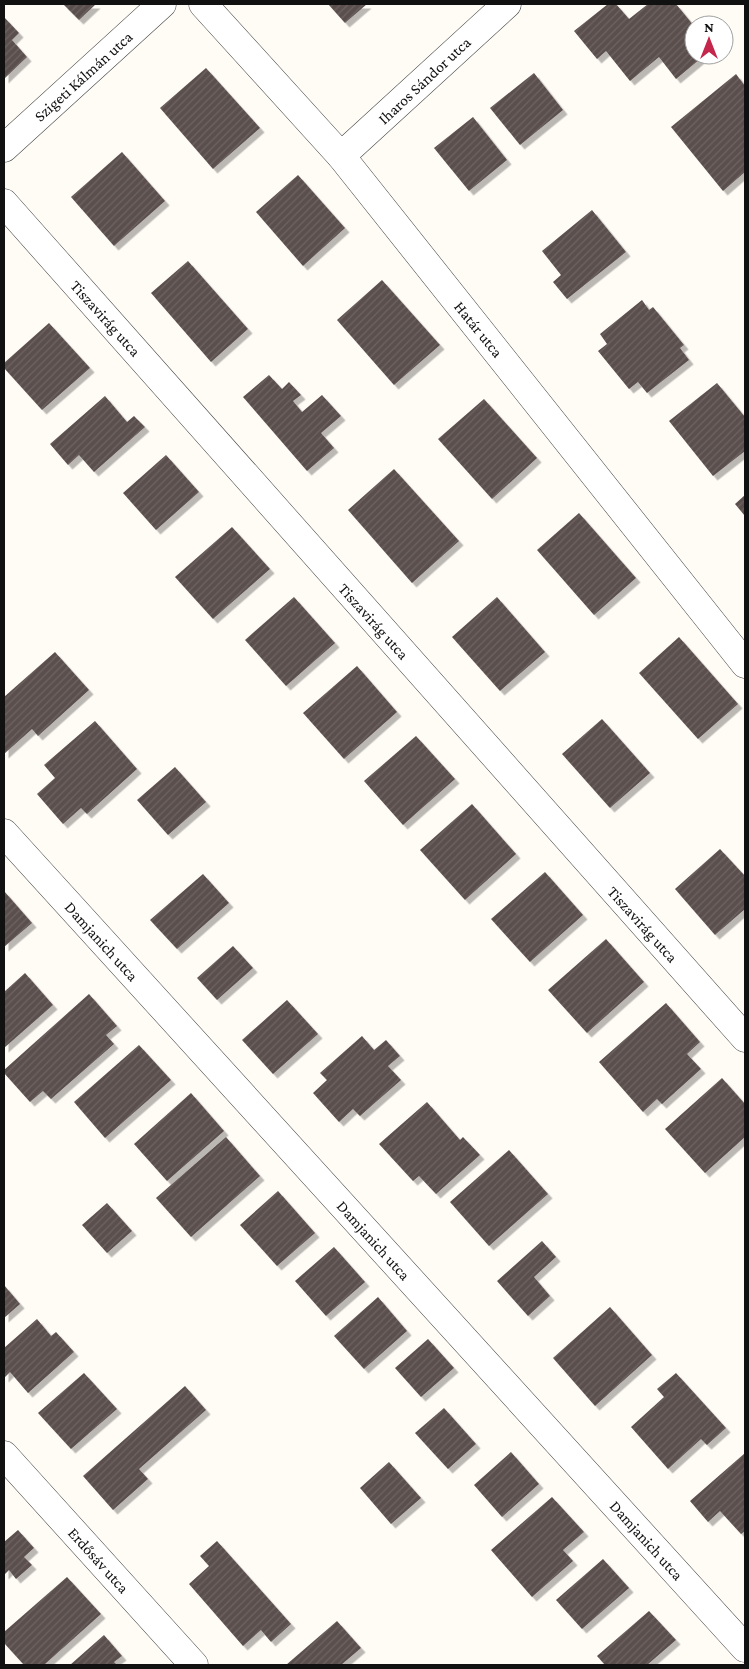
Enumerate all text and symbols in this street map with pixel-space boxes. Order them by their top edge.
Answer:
north arrow [684,15,734,65]
text: N [704,19,714,35]
street label: Szigeti Kálmán utca [31,28,137,126]
street label: Iharos Sándor utca [375,33,474,127]
street label: Tiszavirág utca [66,277,144,361]
street label: Határ utca [451,298,507,361]
street label: Tiszavirág utca [334,580,412,664]
street label: Tiszavirág utca [603,883,681,967]
street label: Damjanich utca [61,898,142,986]
street label: Damjanich utca [333,1197,414,1285]
street label: Damjanich utca [606,1497,687,1585]
street label: Erdősáv utca [65,1524,133,1597]

